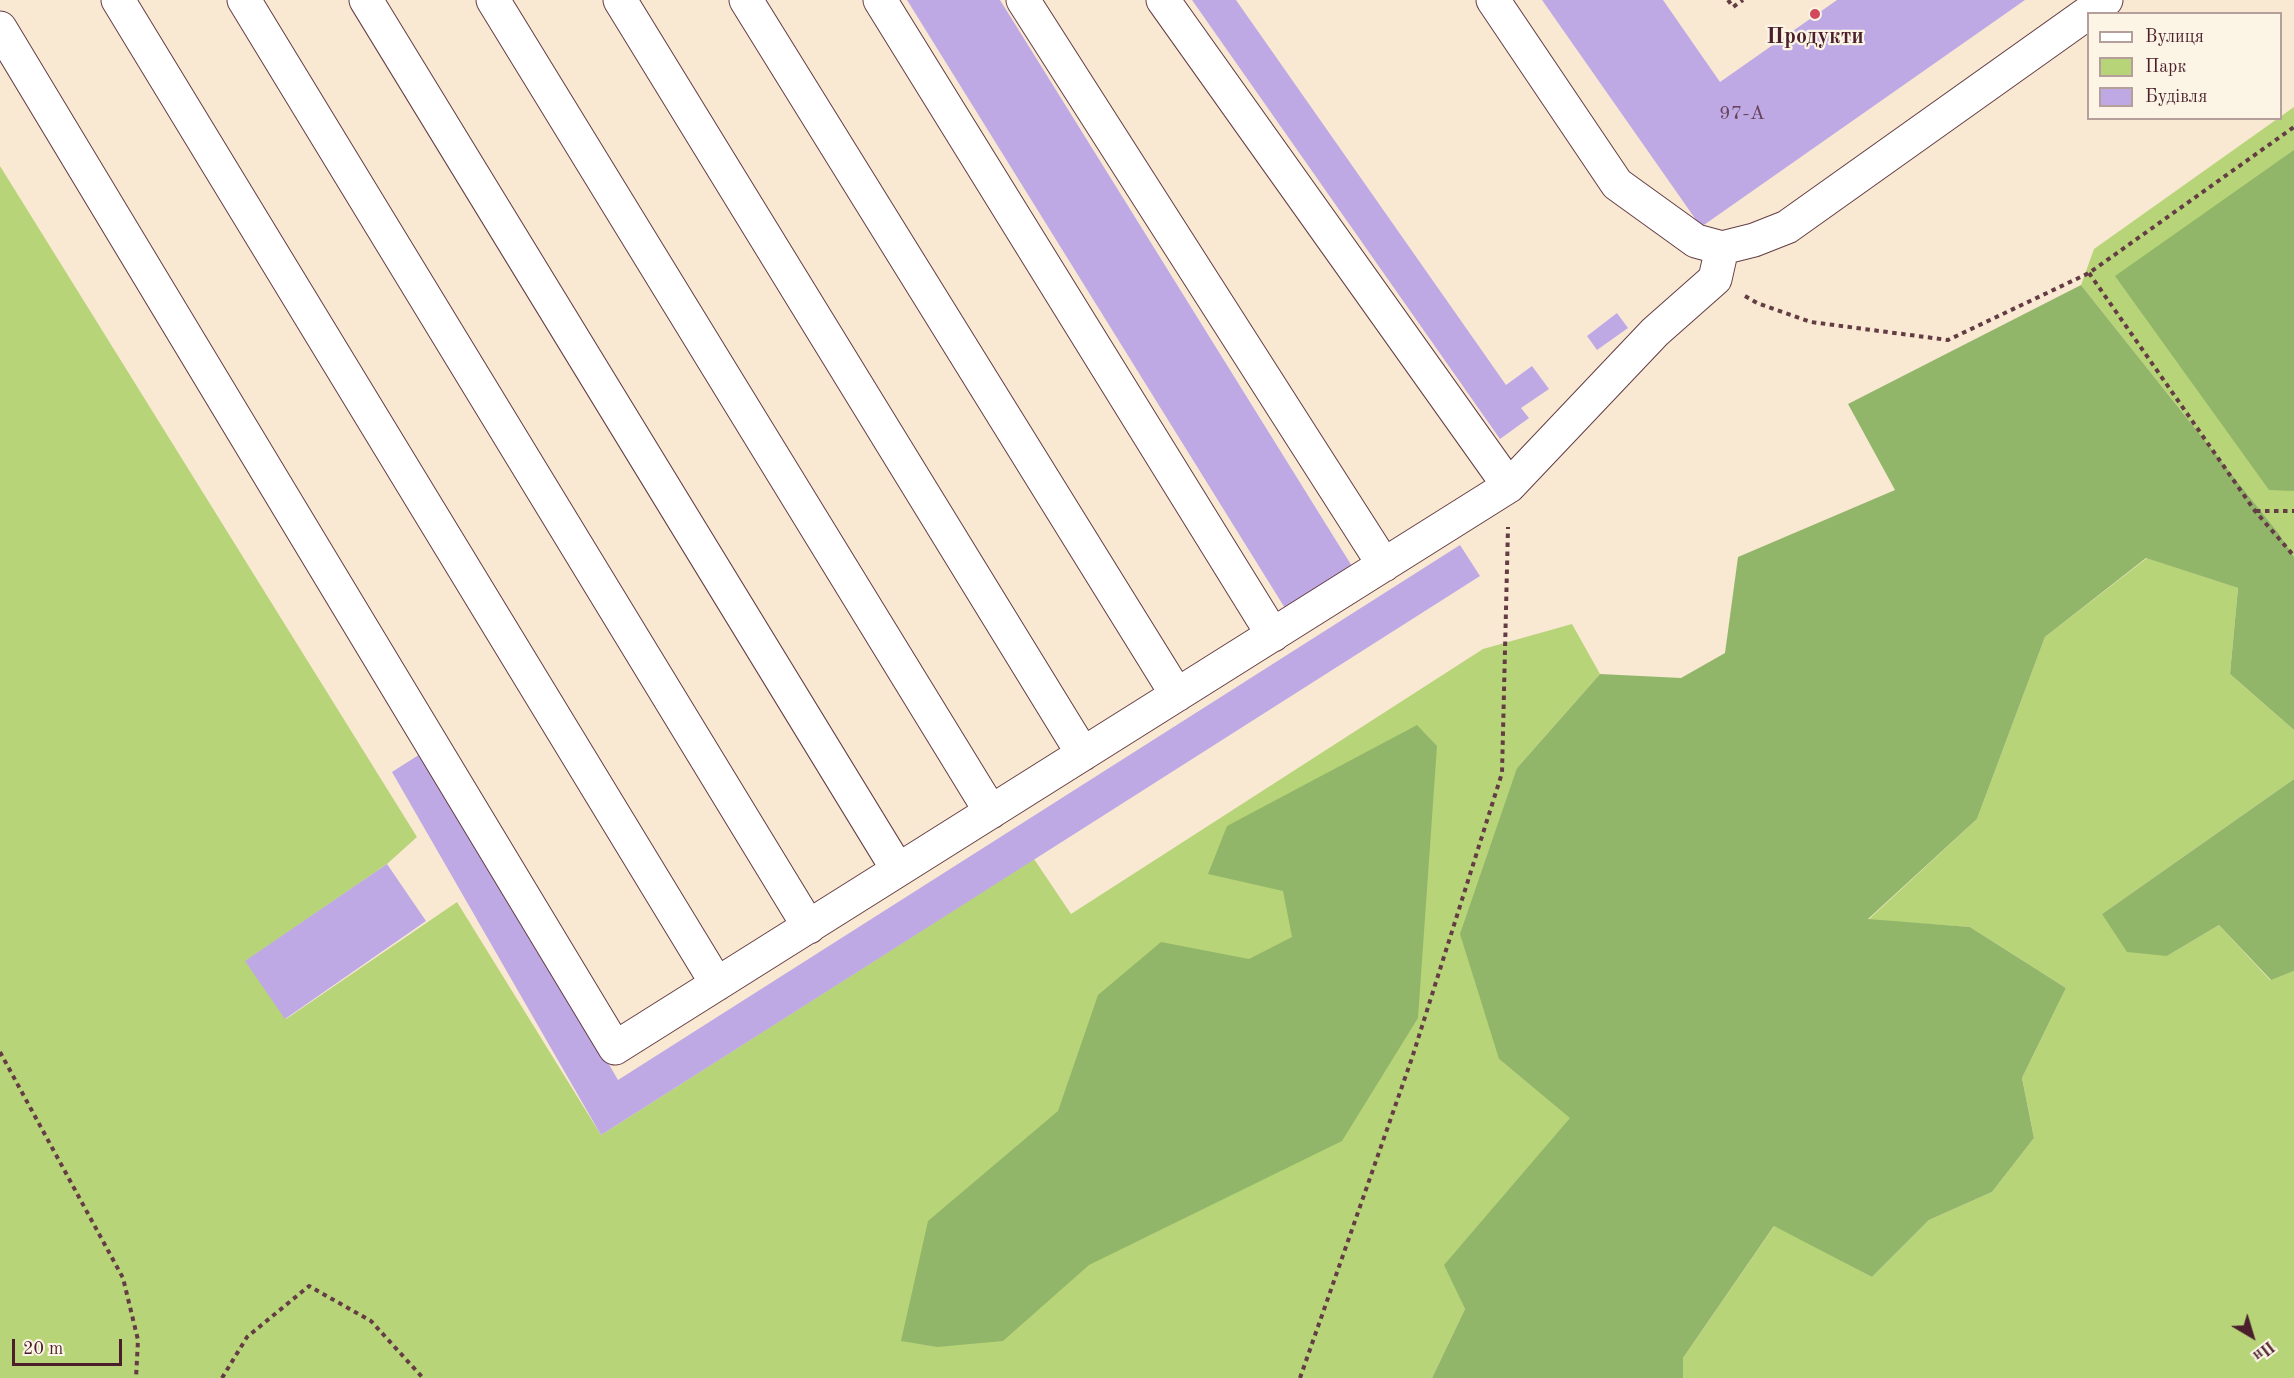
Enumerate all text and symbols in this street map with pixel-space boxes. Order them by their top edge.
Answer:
marker: Продукти [1808,7,1822,21]
legend [2087,12,2282,120]
place label: Продукти [1766,24,1864,50]
text: Вулиця [2145,28,2204,46]
text: Парк [2145,58,2186,76]
text: Будівля [2145,88,2207,106]
house number: 97-А [1719,102,1765,126]
north arrow [2222,1306,2282,1366]
scale bar [15,1327,124,1365]
text: Пн [2249,1337,2277,1363]
text: 20 m [23,1340,63,1358]

